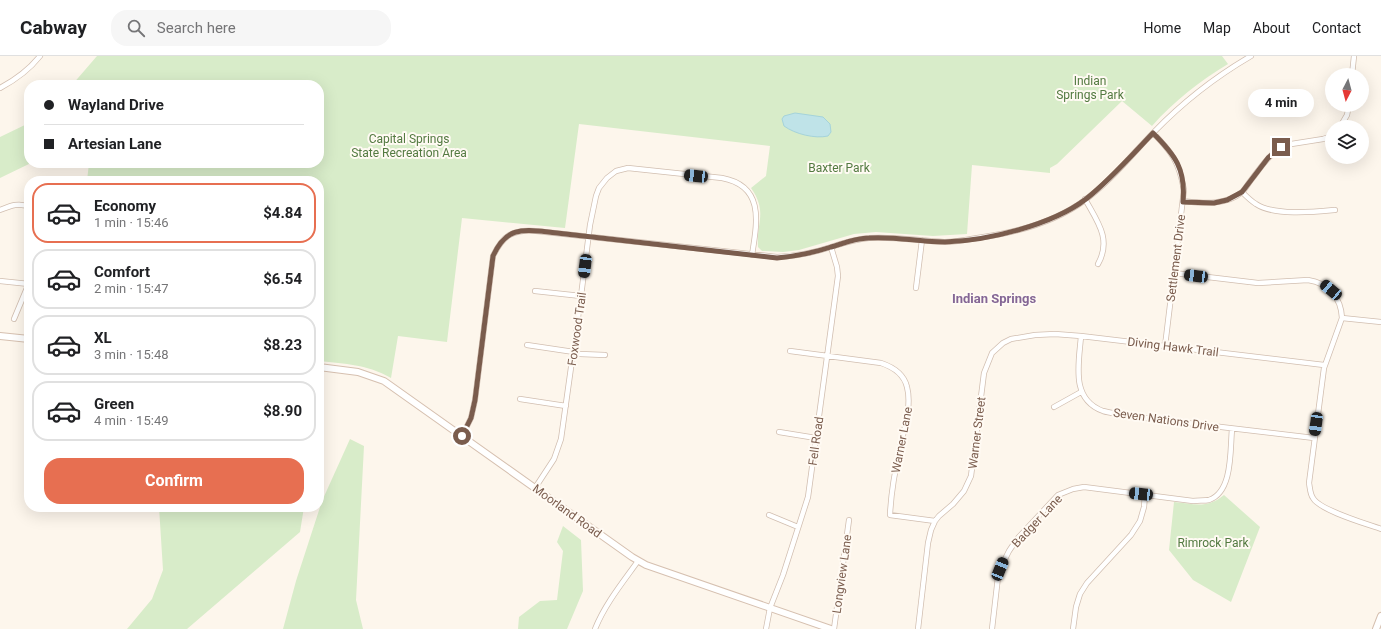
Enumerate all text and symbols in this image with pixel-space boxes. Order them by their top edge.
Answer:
search box [111,10,391,46]
text: Cabway [20,16,87,39]
icon: search [125,17,147,39]
text: Search here [157,19,236,37]
text: Home [1143,20,1181,36]
text: Map [1203,20,1231,36]
text: About [1253,20,1290,36]
text: Contact [1312,20,1361,36]
north arrow [1325,68,1369,112]
map controls [1325,68,1369,164]
park label: Indian Springs Park [1056,74,1125,102]
callout: 4 min [1248,89,1314,117]
text: 4 min [1265,95,1297,110]
text: Wayland Drive [68,96,164,114]
button: layers [1325,120,1369,164]
park label: Capital Springs State Recreation Area [351,132,467,160]
text: Artesian Lane [68,135,162,153]
route end [1272,138,1290,156]
park label: Baxter Park [808,161,871,175]
car [683,169,709,183]
icon: car [46,195,82,231]
text: Economy [94,197,156,215]
text: $4.84 [263,204,302,222]
street label: Settlement Drive [1164,213,1188,303]
text: 1 min · 15:46 [94,215,169,230]
car [578,253,592,279]
icon: car [46,261,82,297]
text: Comfort [94,263,150,281]
car [1183,269,1209,283]
text: $6.54 [263,270,302,288]
car [1318,278,1344,302]
text: 2 min · 15:47 [94,281,169,296]
street label: Foxwood Trail [565,291,589,367]
district label: Indian Springs [952,291,1036,306]
icon: car [46,327,82,363]
text: XL [94,329,112,347]
street label: Diving Hawk Trail [1127,334,1219,360]
text: $8.23 [263,336,302,354]
text: 3 min · 15:48 [94,347,169,362]
icon: car [46,393,82,429]
text: Green [94,395,134,413]
street label: Warner Street [966,396,988,470]
text: $8.90 [263,402,302,420]
street label: Warner Lane [889,406,915,474]
street label: Seven Nations Drive [1112,406,1220,434]
car [1308,411,1324,437]
text: 4 min · 15:49 [94,413,169,428]
street label: Fell Road [806,416,826,466]
route start [453,427,471,445]
button: Confirm [44,458,304,504]
street label: Moorland Road [530,481,604,541]
car [1128,487,1154,501]
street label: Badger Lane [1009,492,1065,550]
street label: Longview Lane [830,534,854,614]
park label: Rimrock Park [1177,536,1249,550]
car [990,556,1010,582]

